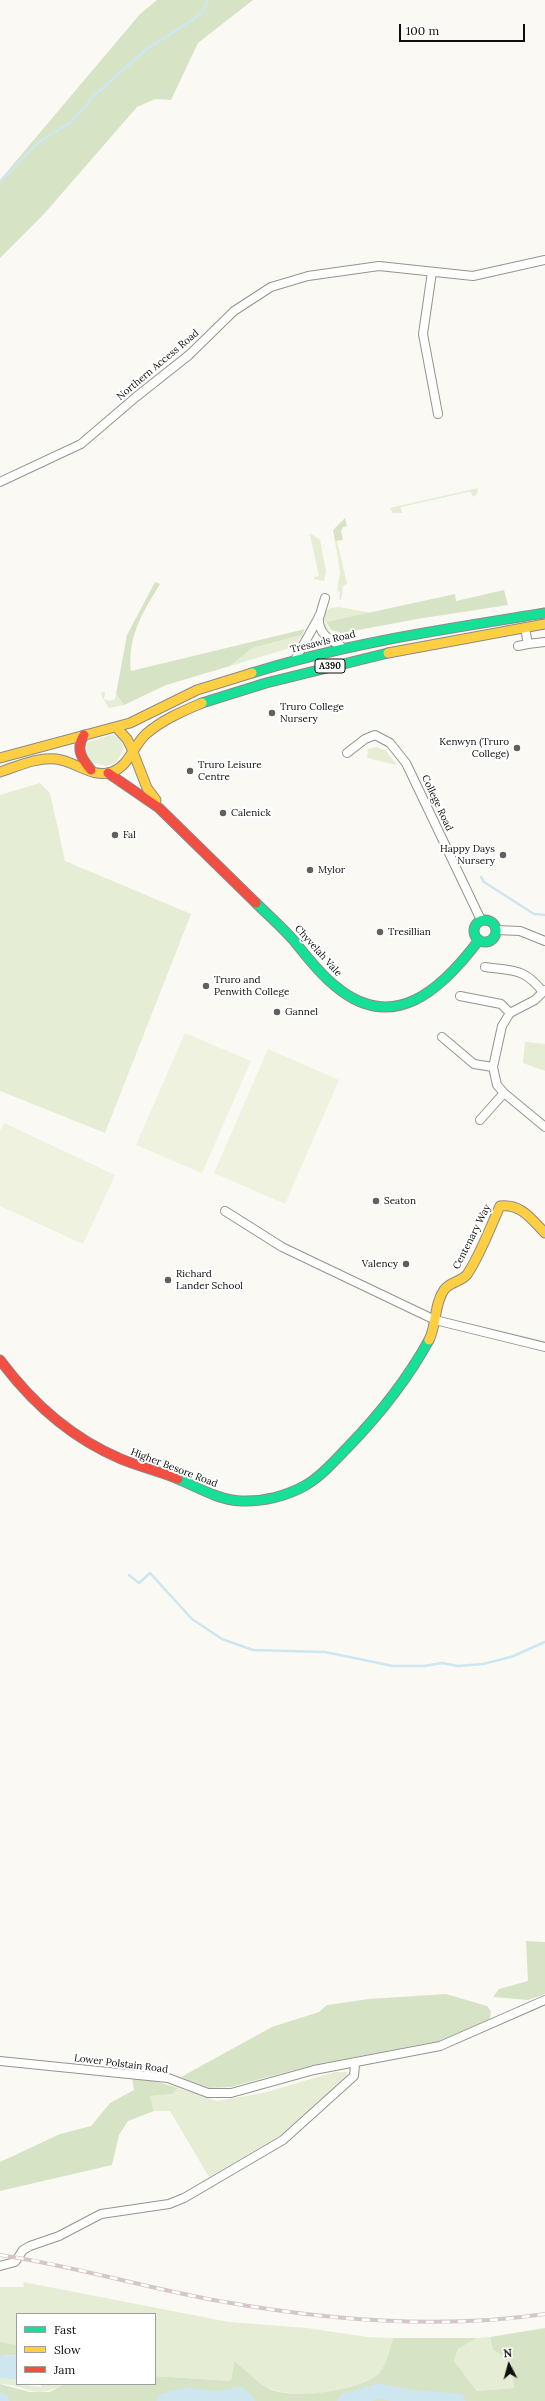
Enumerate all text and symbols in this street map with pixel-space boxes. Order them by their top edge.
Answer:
scale bar [401,16,527,42]
text: 100 m [406,23,439,38]
street label: Northern Access Road [115,327,201,403]
street label: Tresawls Road [289,628,357,656]
road number: A390 [315,659,345,673]
place label: Truro College Nursery [280,701,344,724]
marker: Truro College Nursery [267,708,277,718]
place label: Kenwyn (Truro College) [439,736,509,760]
marker: Kenwyn (Truro College) [512,743,522,753]
place label: Truro Leisure Centre [198,759,262,782]
marker: Truro Leisure Centre [185,766,195,776]
street label: College Road [419,773,455,833]
place label: Calenick [231,807,271,819]
marker: Calenick [218,808,228,818]
place label: Fal [123,829,136,841]
marker: Fal [110,830,120,840]
place label: Happy Days Nursery [440,843,495,866]
marker: Happy Days Nursery [498,850,508,860]
place label: Mylor [318,864,345,876]
marker: Mylor [305,865,315,875]
street label: Chyvelah Vale [292,923,344,979]
place label: Tresillian [388,926,431,938]
marker: Tresillian [375,927,385,937]
place label: Truro and Penwith College [214,974,289,998]
marker: Truro and Penwith College [201,981,211,991]
place label: Gannel [285,1006,318,1018]
marker: Gannel [272,1007,282,1017]
place label: Seaton [384,1195,416,1207]
marker: Seaton [371,1196,381,1206]
street label: Centenary Way [450,1203,494,1271]
place label: Valency [362,1258,398,1270]
marker: Valency [401,1259,411,1269]
place label: Richard Lander School [176,1268,243,1292]
marker: Richard Lander School [163,1275,173,1285]
street label: Higher Besore Road [129,1446,219,1490]
street label: Lower Polstain Road [73,2052,169,2076]
legend [16,2313,156,2385]
text: Fast [54,2322,77,2337]
text: Slow [54,2342,81,2357]
north arrow [489,2345,529,2385]
text: N [503,2346,513,2360]
text: Jam [54,2362,75,2377]

